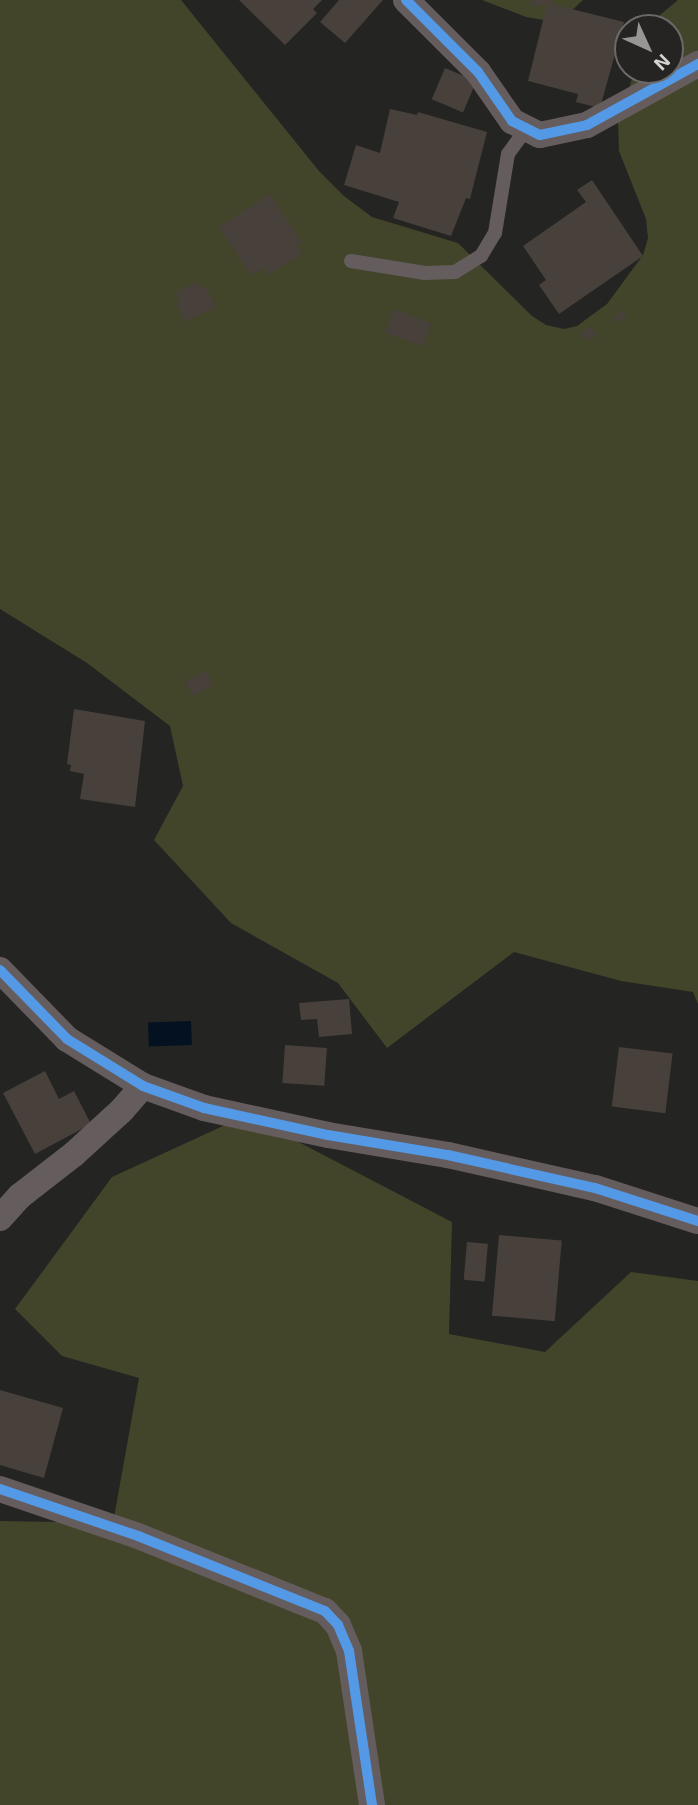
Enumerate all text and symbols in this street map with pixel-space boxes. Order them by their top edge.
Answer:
north arrow [614,14,684,84]
text: N [650,50,676,76]

